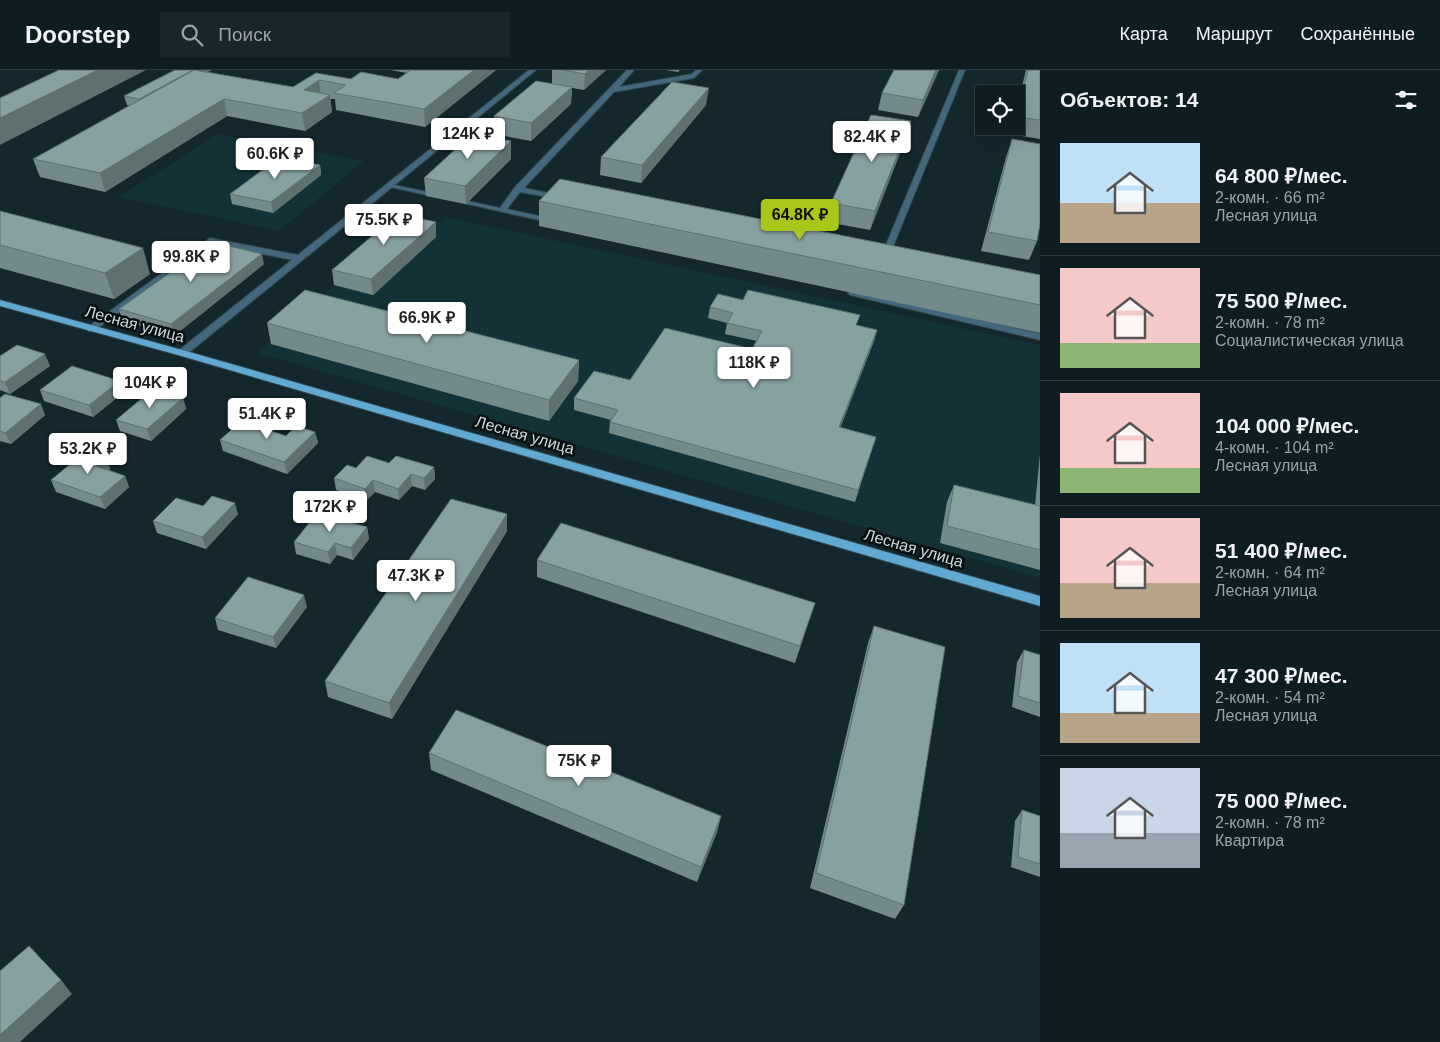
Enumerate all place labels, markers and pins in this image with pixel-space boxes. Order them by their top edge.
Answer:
pin: 124K ₽ [427,118,509,160]
pin: 82.4K ₽ [826,121,918,163]
pin: 60.6K ₽ [229,138,321,180]
pin: 64.8K ₽ [754,198,846,241]
pin: 75.5K ₽ [338,204,430,246]
pin: 99.8K ₽ [145,240,237,283]
pin: 66.9K ₽ [381,302,473,344]
pin: 118K ₽ [713,346,795,389]
pin: 104K ₽ [109,366,191,409]
pin: 51.4K ₽ [221,398,313,440]
pin: 53.2K ₽ [42,432,134,475]
pin: 172K ₽ [289,490,371,533]
pin: 47.3K ₽ [370,560,462,602]
pin: 75K ₽ [544,744,614,787]

